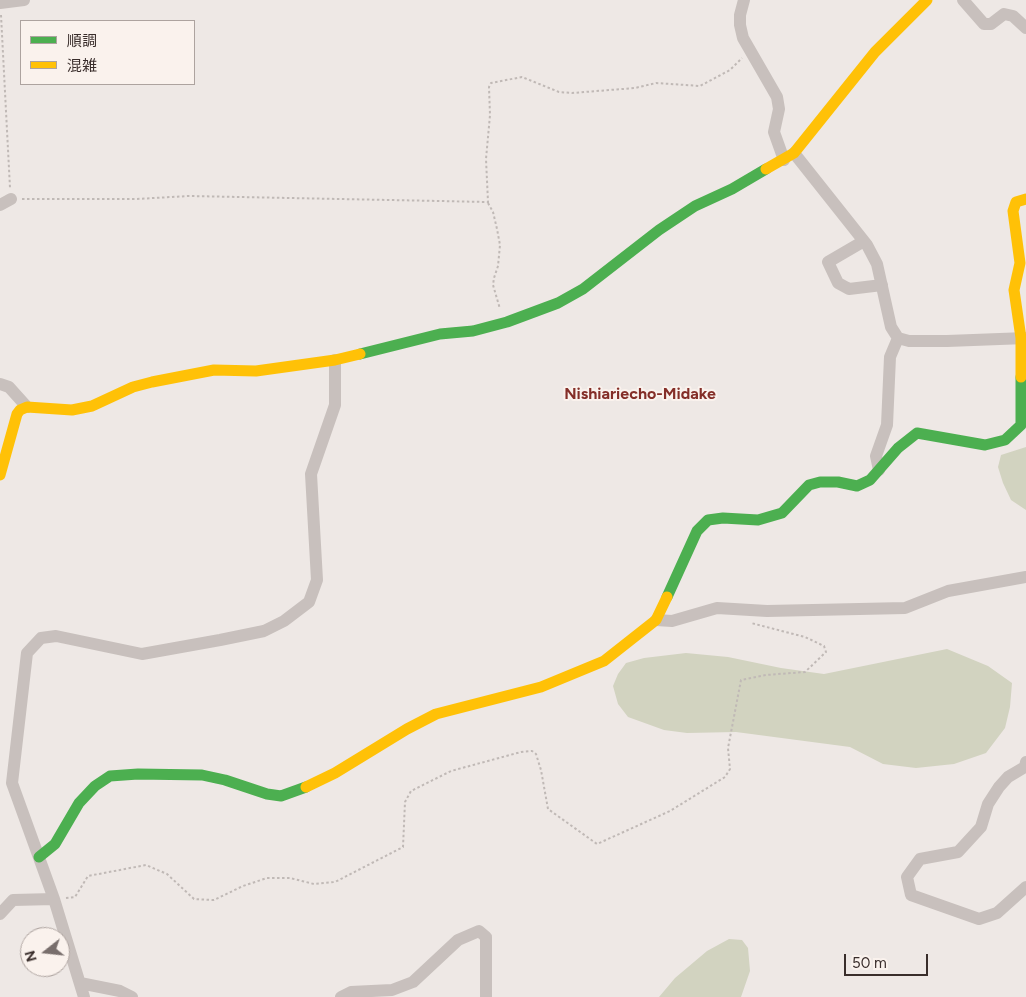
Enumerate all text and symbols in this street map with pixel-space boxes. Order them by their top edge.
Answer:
legend [20,20,195,85]
text: 順調 [67,32,97,50]
text: 混雑 [67,57,97,75]
district label: Nishiariecho-Midake [564,384,716,404]
north arrow [20,927,70,977]
scale bar [846,944,930,976]
text: N [21,948,41,964]
text: 50 m [852,954,887,972]

